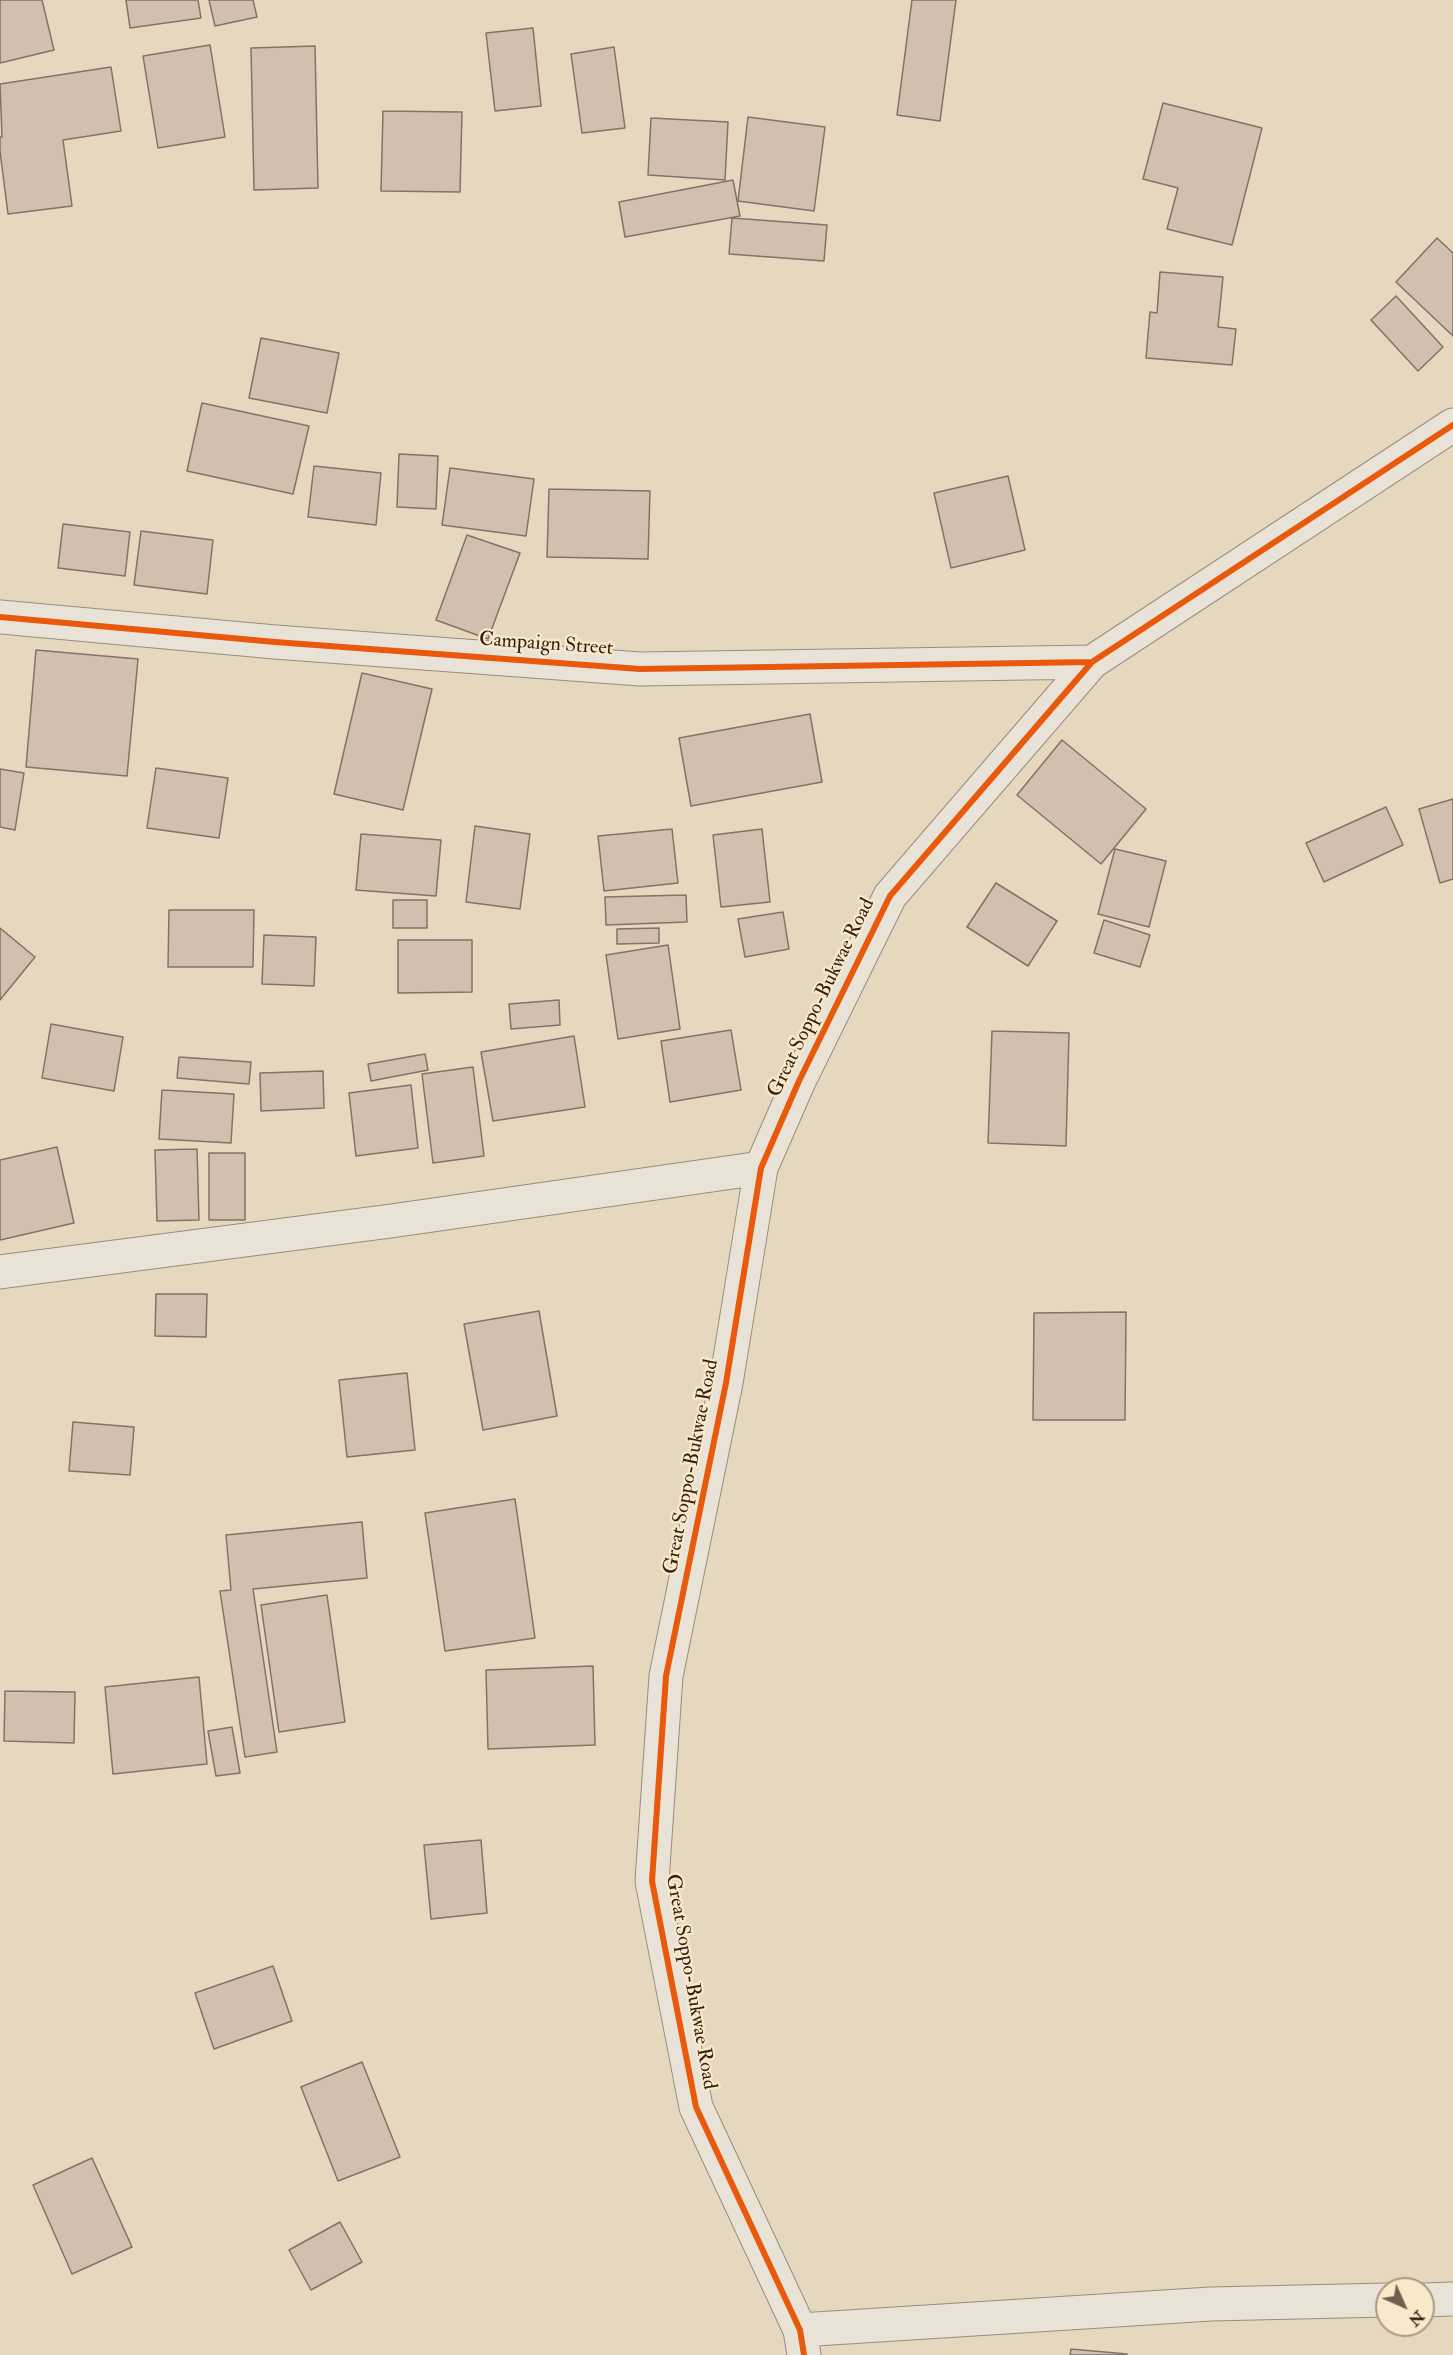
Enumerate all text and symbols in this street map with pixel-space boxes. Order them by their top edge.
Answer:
street label: Campaign Street [478,628,614,662]
street label: Great Soppo-Bukwae Road [763,895,881,1101]
street label: Great Soppo-Bukwae Road [659,1358,725,1576]
street label: Great Soppo-Bukwae Road [659,1872,721,2092]
north arrow [1375,2277,1435,2337]
text: N [1404,2306,1428,2330]

